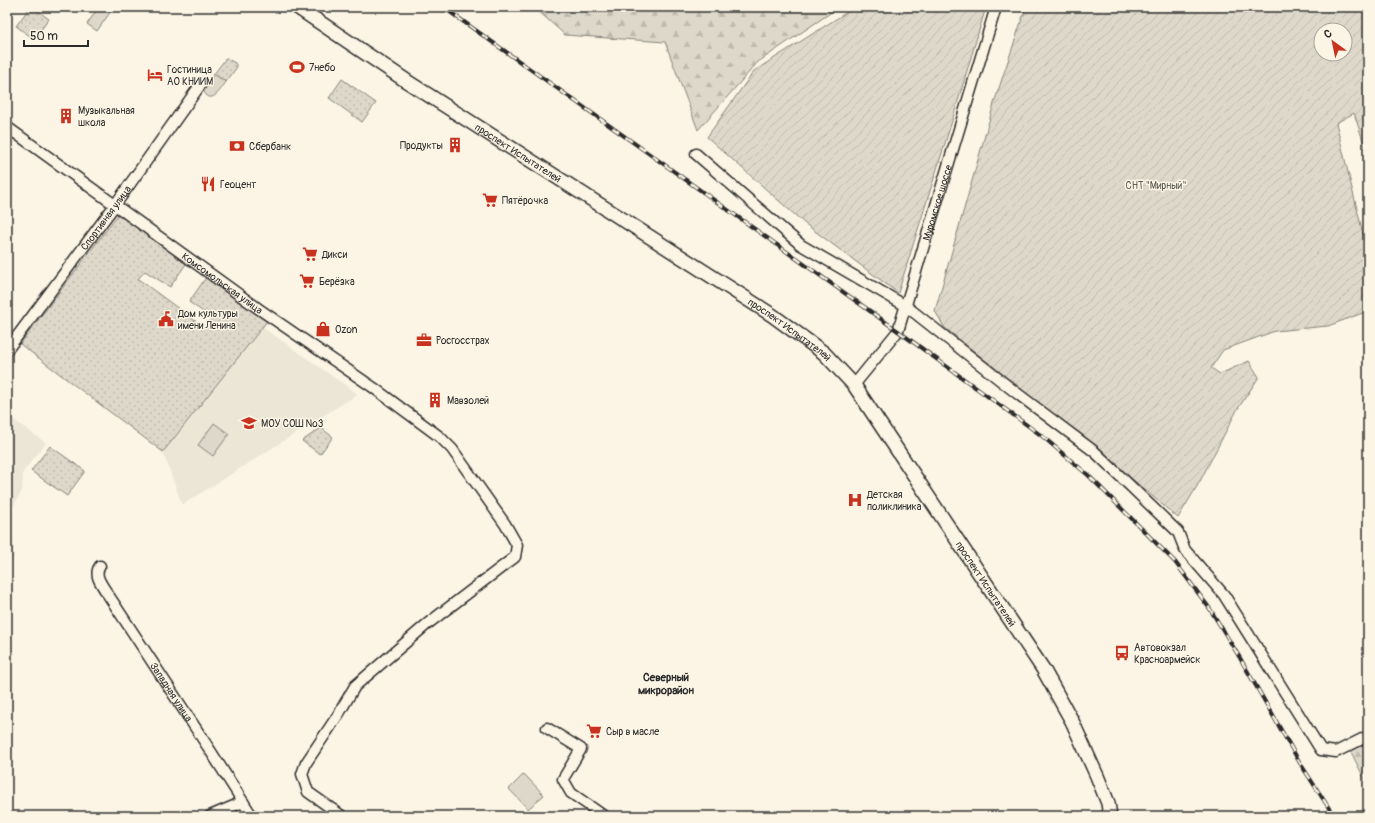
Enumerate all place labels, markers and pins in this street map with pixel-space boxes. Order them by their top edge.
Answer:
sports icon: 7небо [288,58,306,76]
place label: 7небо [309,62,336,74]
place label: Гостиница АО КНИИМ [167,64,213,88]
hotel icon: Гостиница АО КНИИМ [146,66,164,84]
place label: Музыкальная школа [78,105,135,129]
building icon: Музыкальная школа [57,107,75,125]
building icon: Продукты [446,136,464,154]
bank icon: Сбербанк [228,137,246,155]
place label: Продукты [400,140,443,152]
place label: Сбербанк [249,141,291,153]
restaurant icon: Геоцент [199,175,217,193]
place label: Геоцент [220,179,256,191]
supermarket icon: Пятёрочка [481,191,499,209]
place label: Пятёрочка [502,195,548,207]
supermarket icon: Дикси [301,245,319,263]
place label: Дикси [321,249,348,261]
supermarket icon: Берёзка [298,272,316,290]
place label: Берёзка [319,276,355,288]
place label: Дом культуры имени Ленина [177,308,238,332]
public building icon: Дом культуры имени Ленина [157,310,175,328]
shop icon: Ozon [314,320,332,338]
place label: Ozon [335,324,358,336]
office icon: Росгосстрах [415,331,433,349]
place label: Росгосстрах [436,335,490,347]
building icon: Мавзолей [426,391,444,409]
place label: Мавзолей [447,395,489,407]
school or university icon: МОУ СОШ №3 [240,414,258,432]
place label: МОУ СОШ №3 [261,418,324,430]
place label: Детская поликлиника [866,489,922,513]
hospital icon: Детская поликлиника [846,491,864,509]
place label: Автовокзал Красноармейск [1134,642,1201,666]
bus stop icon: Автовокзал Красноармейск [1113,644,1131,662]
supermarket icon: Сыр в масле [585,722,603,740]
place label: Сыр в масле [606,726,659,738]

